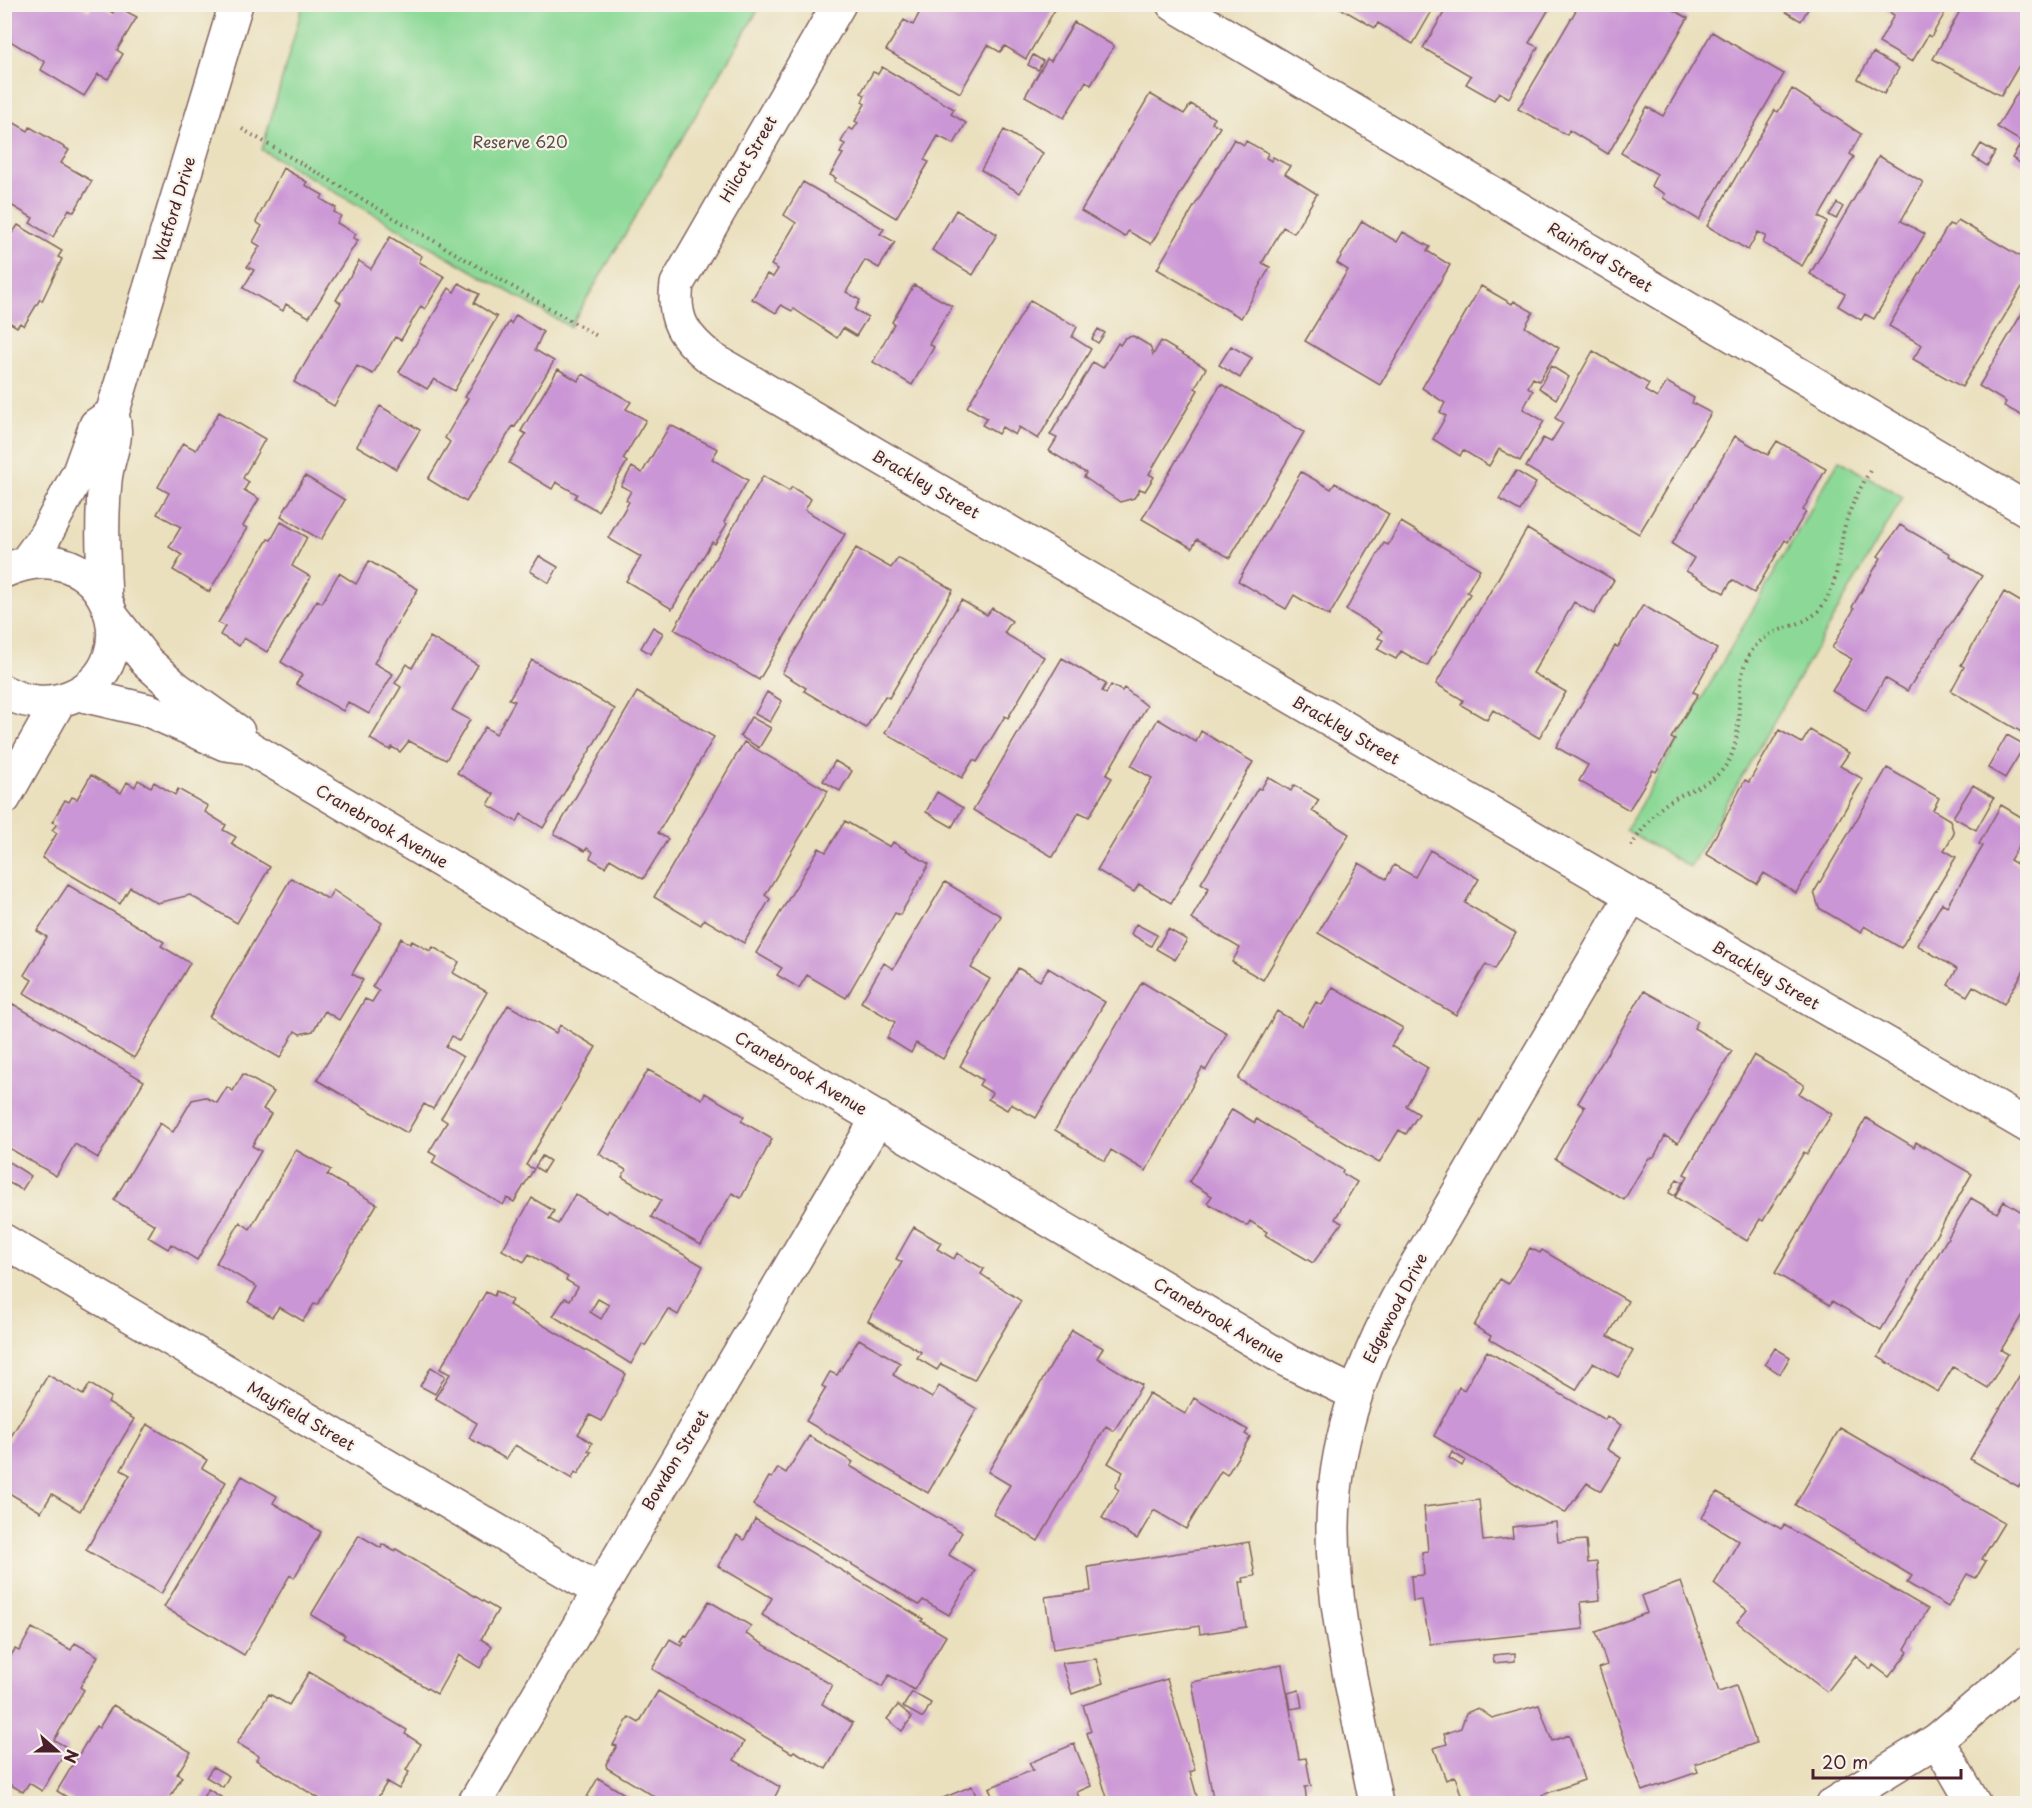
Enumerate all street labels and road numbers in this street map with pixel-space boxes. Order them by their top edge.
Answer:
street label: Hilcot Street [713,111,782,206]
street label: Watford Drive [146,153,201,264]
street label: Rainford Street [1543,215,1658,297]
street label: Brackley Street [868,443,985,524]
street label: Brackley Street [1288,689,1405,770]
street label: Cranebrook Avenue [312,777,453,873]
street label: Brackley Street [1708,934,1825,1015]
street label: Cranebrook Avenue [731,1024,872,1120]
street label: Edgewood Drive [1356,1248,1432,1367]
street label: Cranebrook Avenue [1149,1270,1290,1368]
street label: Mayfield Street [243,1375,360,1456]
street label: Bowdon Street [635,1404,714,1514]

